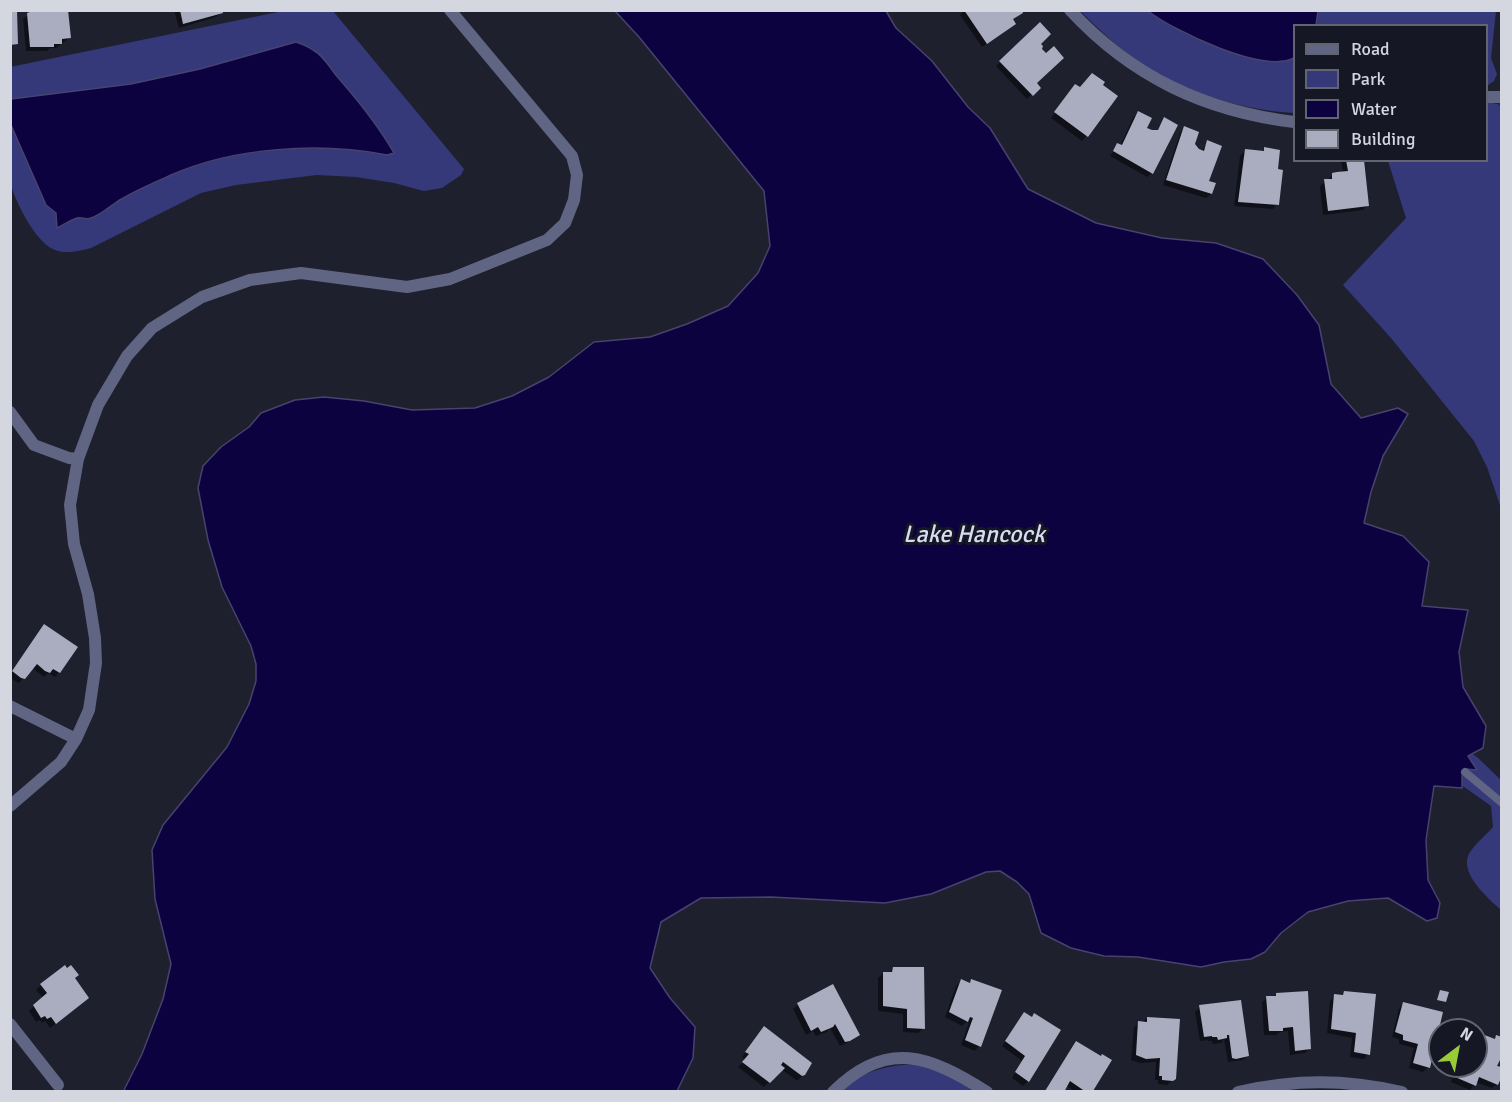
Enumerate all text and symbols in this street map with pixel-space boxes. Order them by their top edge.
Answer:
legend [1293,24,1488,162]
text: Road [1351,38,1390,60]
text: Park [1351,68,1386,90]
text: Water [1351,98,1396,120]
text: Building [1351,128,1415,150]
water label: Lake Hancock [903,522,1045,550]
north arrow [1428,1018,1488,1078]
text: N [1456,1023,1476,1046]

